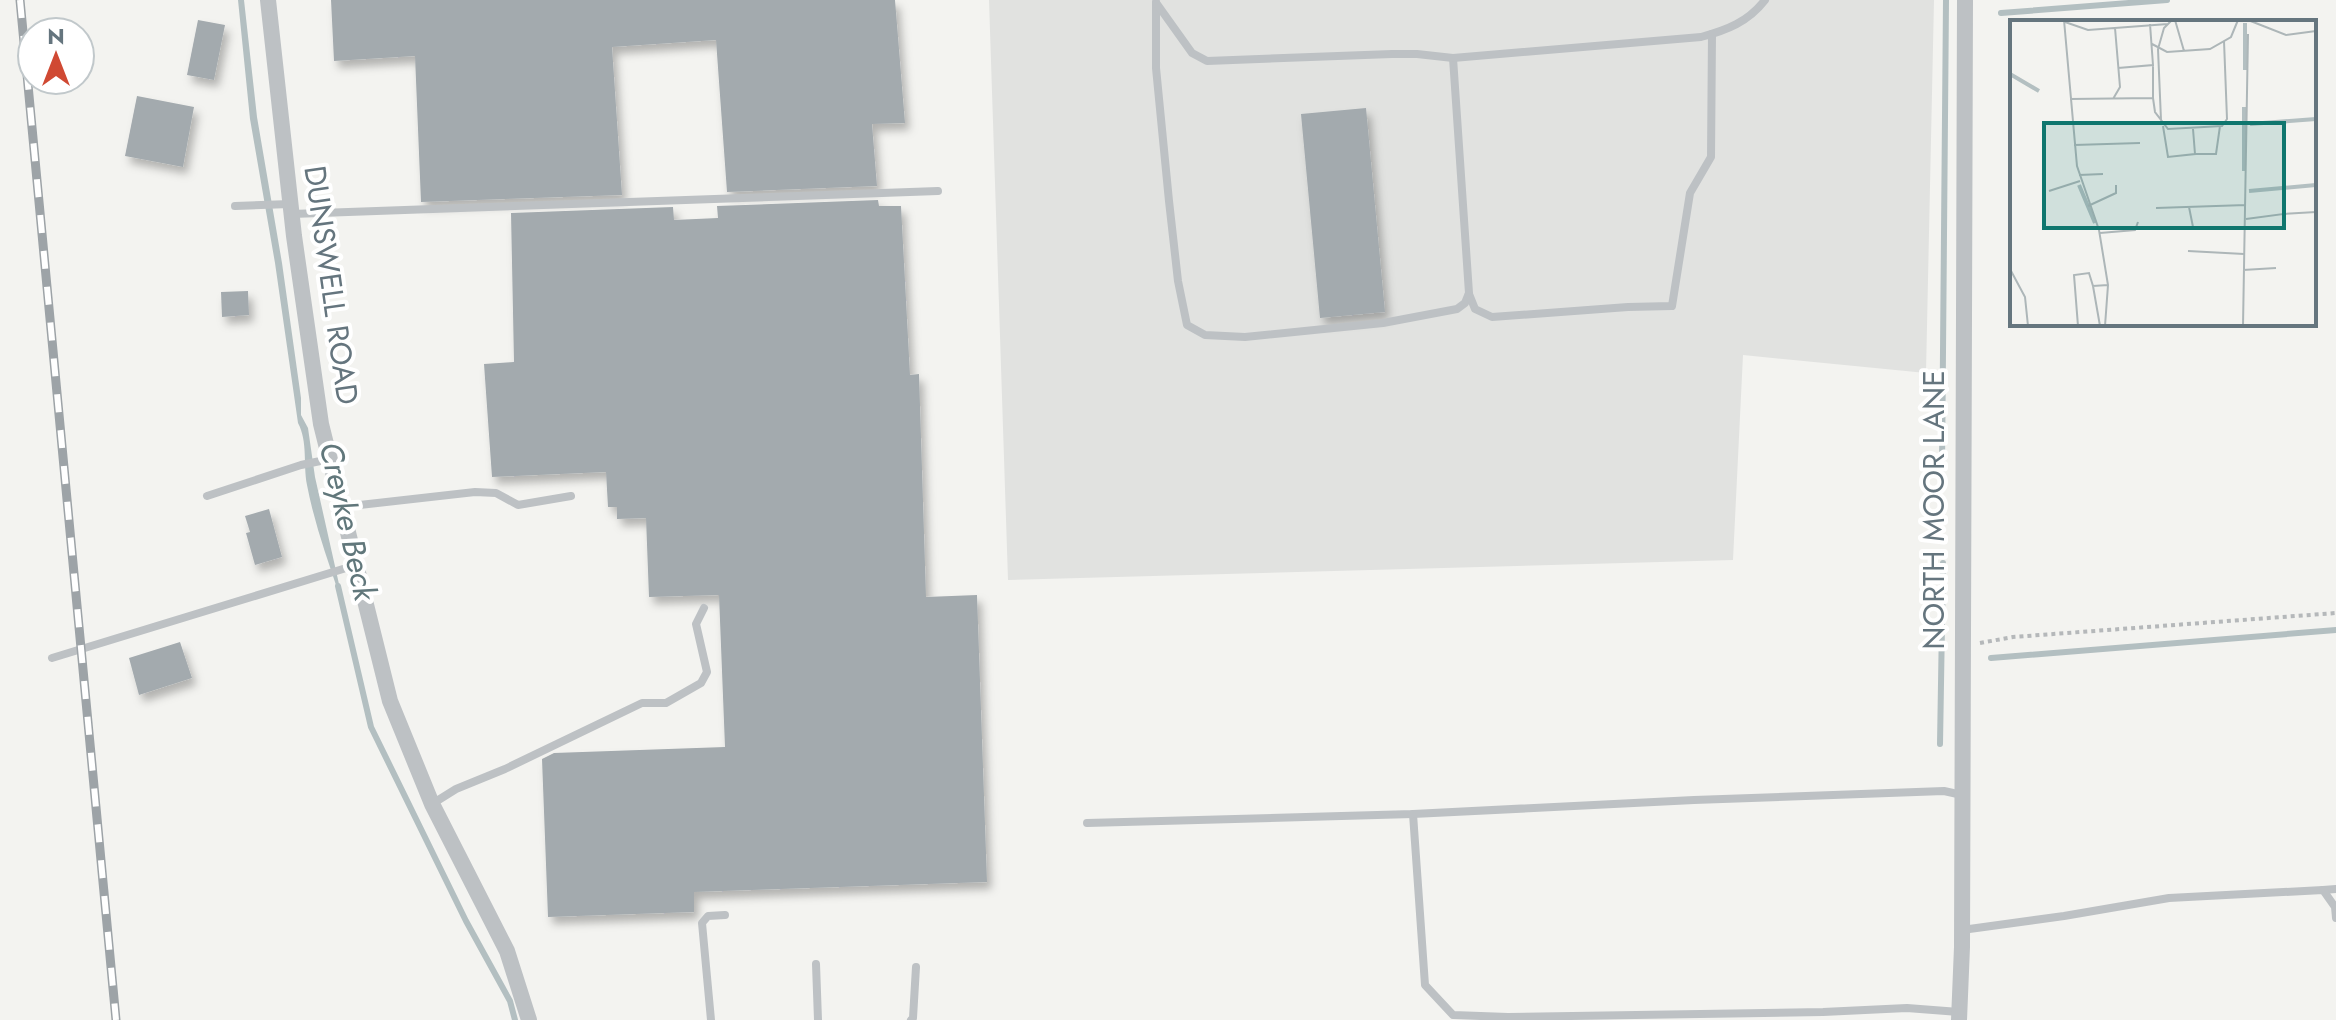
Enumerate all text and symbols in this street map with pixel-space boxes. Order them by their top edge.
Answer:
north arrow [16,16,96,96]
text: N [47,20,65,52]
inset map [2010,20,2316,326]
street label: DUNSWELL ROAD [293,163,370,407]
street label: NORTH MOOR LANE [1912,370,1955,650]
water label: Creyke Beck [307,437,389,606]

